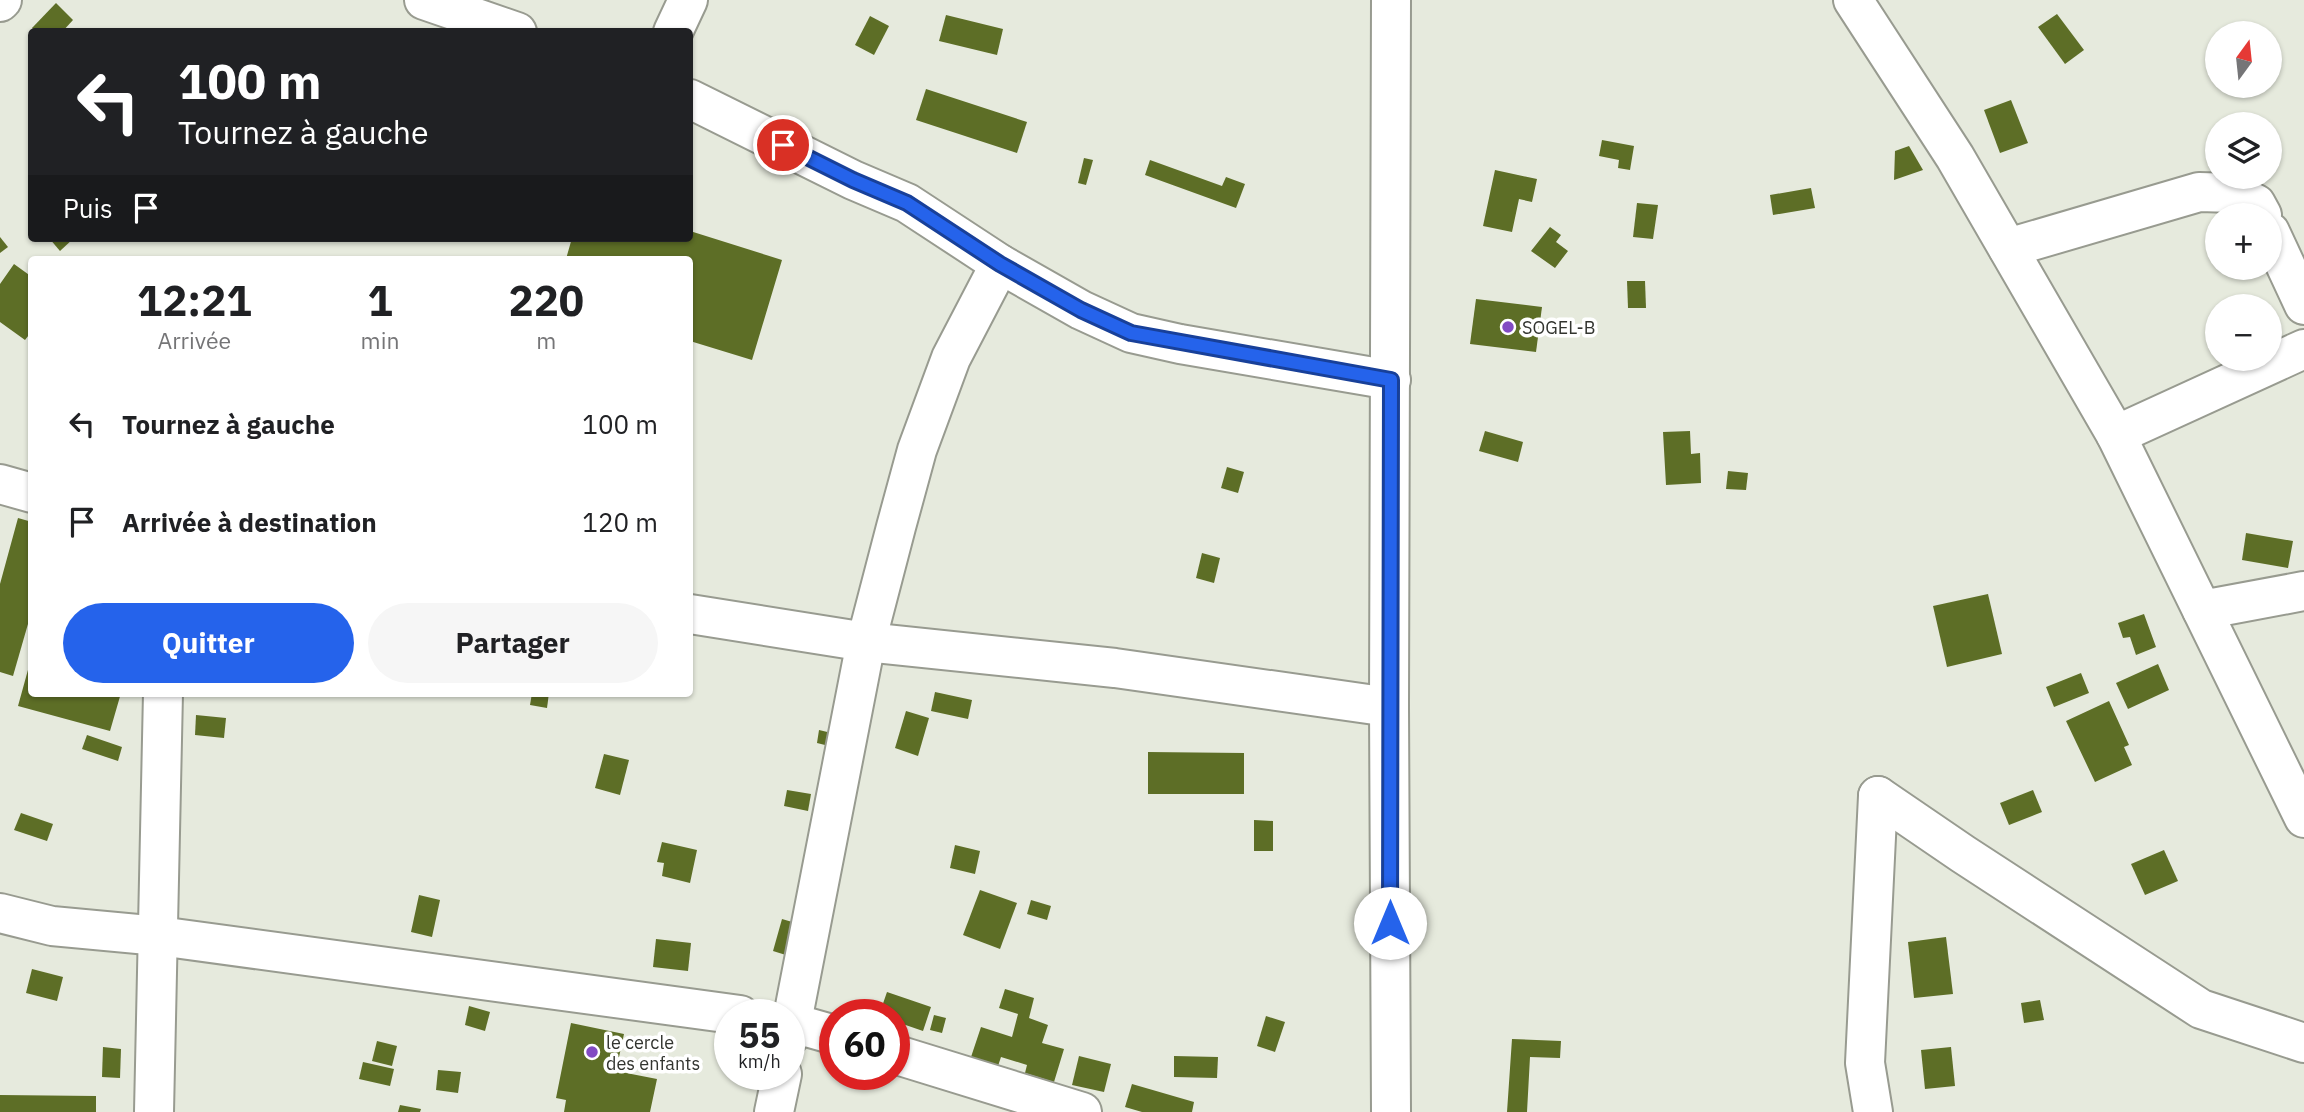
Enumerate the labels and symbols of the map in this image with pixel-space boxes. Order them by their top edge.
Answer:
north arrow [2205,21,2282,98]
pin [753,115,813,175]
place label: SOGEL-B [1522,316,1595,339]
marker: SOGEL-B [1500,319,1516,335]
position arrow [1353,886,1427,960]
speed limit sign: 60 [819,999,910,1090]
place label: le cercle des enfants [606,1031,700,1075]
marker: le cercle des enfants [584,1044,600,1060]

